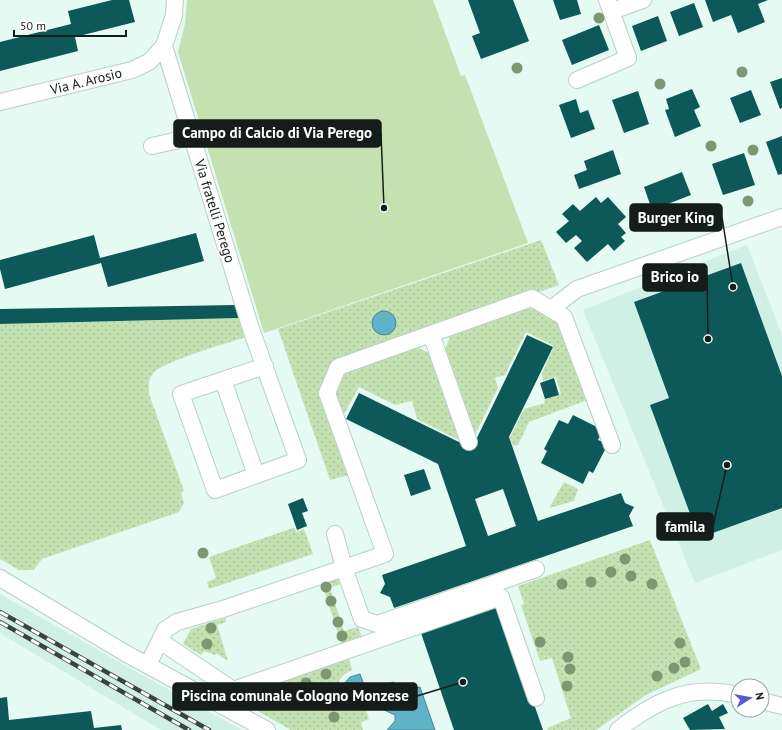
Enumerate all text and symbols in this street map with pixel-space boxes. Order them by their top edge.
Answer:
scale bar [14,12,126,38]
text: 50 m [20,18,46,33]
street label: Via A. Arosio [47,63,124,99]
callout: Campo di Calcio di Via Perego [174,120,381,147]
text: Campo di Calcio di Via Perego [182,123,372,142]
street label: Via fratelli Perego [190,156,239,265]
callout: Burger King [630,204,722,231]
text: Burger King [638,208,714,227]
callout: Brico io [643,264,707,291]
text: Brico io [651,267,699,286]
callout: famila [657,513,713,540]
text: famila [665,517,705,536]
north arrow [730,678,770,718]
callout: Piscina comunale Cologno Monzese [173,683,417,710]
text: Piscina comunale Cologno Monzese [181,686,409,705]
text: N [752,691,767,701]

